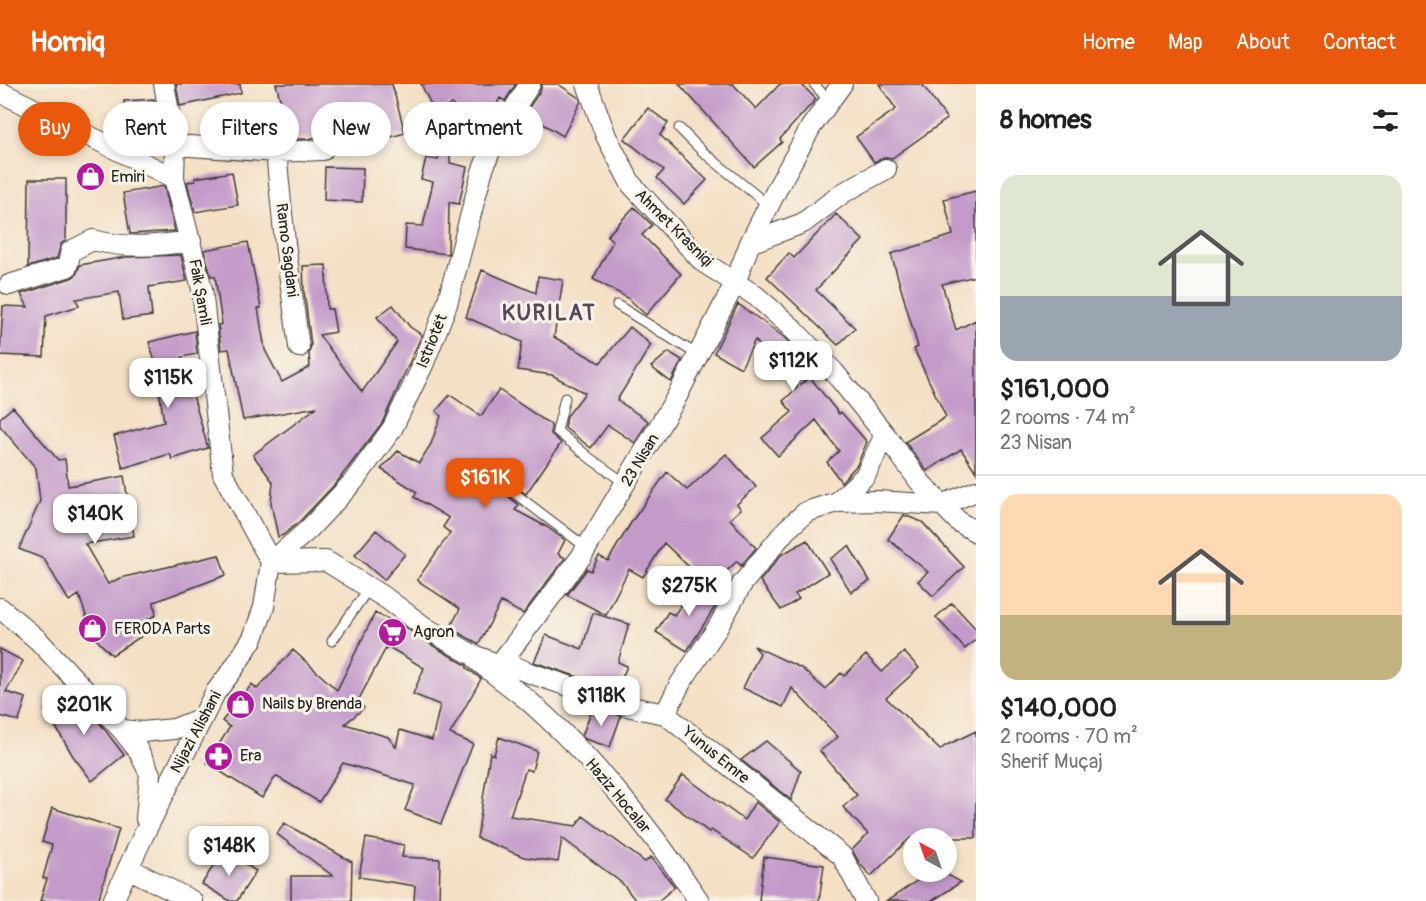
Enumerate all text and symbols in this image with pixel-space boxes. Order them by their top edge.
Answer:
text: Homiq [30,25,105,60]
text: Home [1082,29,1135,56]
text: Map [1168,29,1203,56]
text: About [1236,29,1290,56]
text: Contact [1323,29,1396,56]
chip: Buy [18,102,91,156]
chip: Rent [103,102,188,156]
chip: Filters [200,102,299,156]
chip: New [311,102,391,156]
chip: Apartment [403,102,543,156]
text: 8 homes [1000,104,1092,136]
icon: filters [1369,104,1402,137]
shop icon: Emiri [74,161,106,193]
place label: Emiri [111,167,145,187]
street label: Ahmet Krasniqi [631,185,717,271]
street label: Ramo Sagdani [271,202,303,298]
icon: home [1147,214,1255,322]
street label: Faik Şamli [184,257,216,327]
district label: KURILAT [502,299,596,327]
street label: Istriotët [412,310,452,371]
pin: $112K [751,341,835,392]
text: $112K [768,348,818,373]
pin: $115K [126,358,210,409]
text: $115K [143,365,193,390]
text: $161,000 [1000,373,1109,405]
text: 2 rooms · 74 m² [1000,405,1136,430]
street label: 23 Nisan [617,430,663,490]
text: 23 Nisan [1000,430,1072,455]
pin: $161K [443,458,527,509]
text: $161K [460,465,510,490]
pin: $140K [53,494,137,545]
text: $140K [67,501,123,526]
icon: home [1147,533,1255,641]
pin: $275K [647,566,731,617]
text: $275K [661,573,717,598]
shop icon: FERODA Parts [77,613,109,645]
supermarket icon: Agron [376,616,408,648]
place label: FERODA Parts [114,619,210,639]
place label: Agron [413,622,454,642]
pin: $118K [559,676,643,727]
text: $118K [577,683,625,708]
pin: $201K [42,685,126,736]
street label: Nijazi Alishani [166,687,226,777]
shop icon: Nails by Brenda [225,688,257,720]
text: $201K [56,692,112,717]
text: $140,000 [1000,692,1117,724]
place label: Nails by Brenda [262,694,362,714]
street label: Yunus Emre [678,721,754,788]
text: 2 rooms · 70 m² [1000,724,1138,749]
pharmacy icon: Era [203,740,235,772]
place label: Era [240,746,261,766]
text: Sherif Muçaj [1000,749,1103,774]
street label: Haziz Hocalar [581,754,655,838]
pin: $148K [187,826,271,877]
north arrow [903,828,957,882]
map controls [903,828,957,882]
text: $148K [203,833,255,858]

